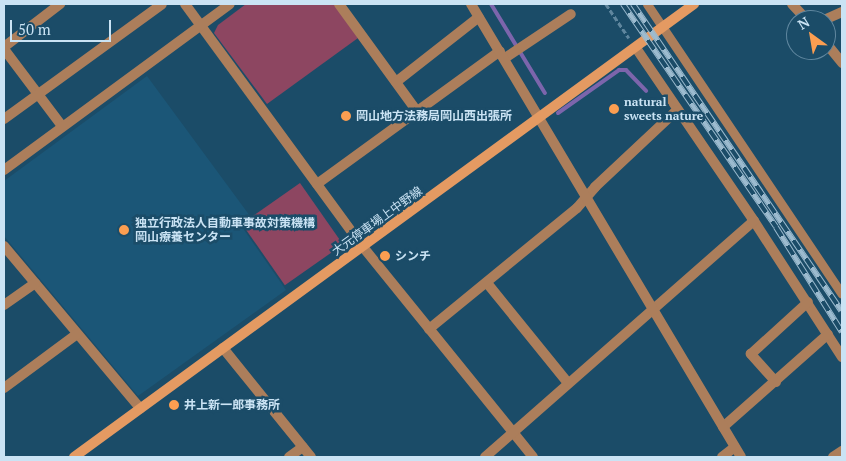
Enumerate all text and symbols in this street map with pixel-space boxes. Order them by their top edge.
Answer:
scale bar [12,10,114,42]
north arrow [786,10,836,60]
text: N [794,12,813,34]
text: 50 m [18,19,51,39]
place label: natural sweets nature [624,95,703,123]
marker: natural sweets nature [608,103,620,115]
place label: 岡山地方法務局岡山西出張所 [356,109,512,123]
marker: 岡山地方法務局岡山西出張所 [340,110,352,122]
street label: 大元停車場上中野線 [329,183,425,259]
place label: 独立行政法人自動車事故対策機構 岡山療養センター [135,216,315,244]
marker: 独立行政法人自動車事故対策機構 岡山療養センター [117,223,131,237]
place label: シンチ [395,249,431,263]
marker: シンチ [379,250,391,262]
place label: 井上新一郎事務所 [184,398,280,412]
marker: 井上新一郎事務所 [168,399,180,411]

